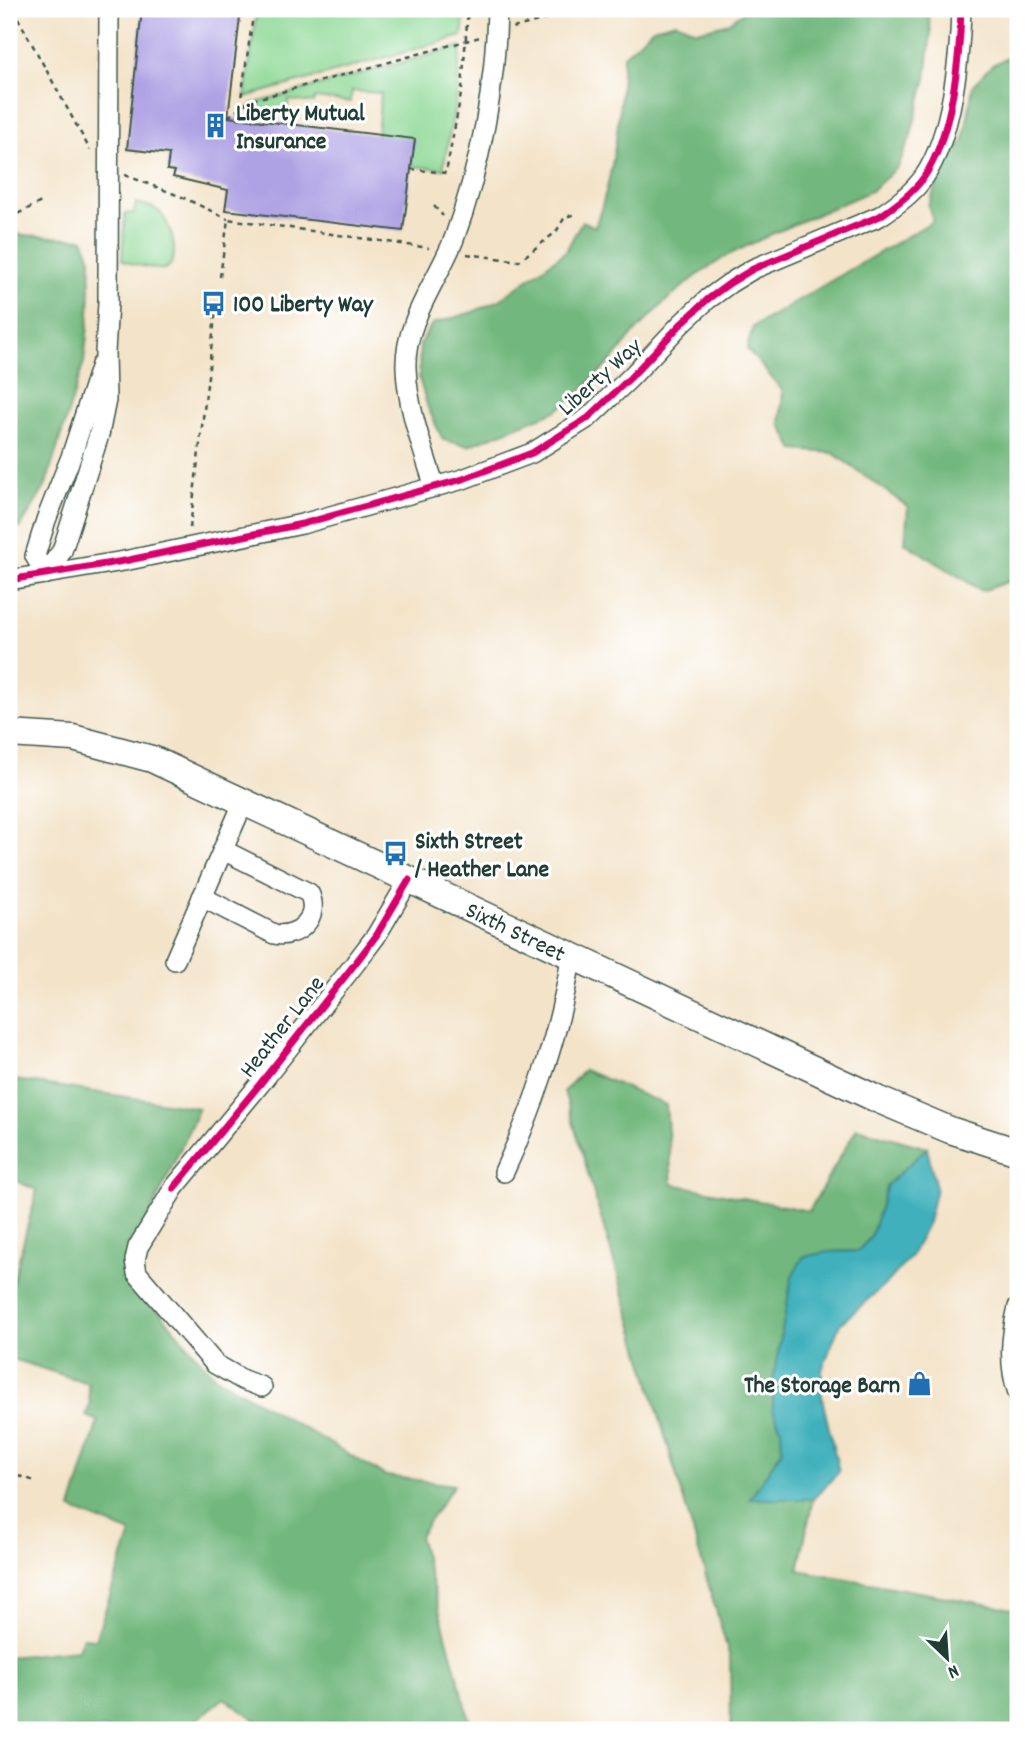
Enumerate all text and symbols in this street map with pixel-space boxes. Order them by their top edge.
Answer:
place label: Liberty Mutual Insurance [236,98,365,160]
building icon: Liberty Mutual Insurance [202,112,230,140]
bus stop icon: 100 Liberty Way [199,289,227,317]
place label: 100 Liberty Way [233,289,374,323]
street label: Liberty Way [551,330,652,425]
place label: Sixth Street / Heather Lane [414,826,549,888]
bus stop icon: Sixth Street / Heather Lane [381,840,409,868]
street label: Sixth Street [459,895,571,973]
street label: Heather Lane [233,969,334,1086]
place label: The Storage Barn [744,1370,900,1404]
shop icon: The Storage Barn [906,1370,934,1398]
north arrow [912,1624,982,1694]
text: N [943,1656,963,1684]

